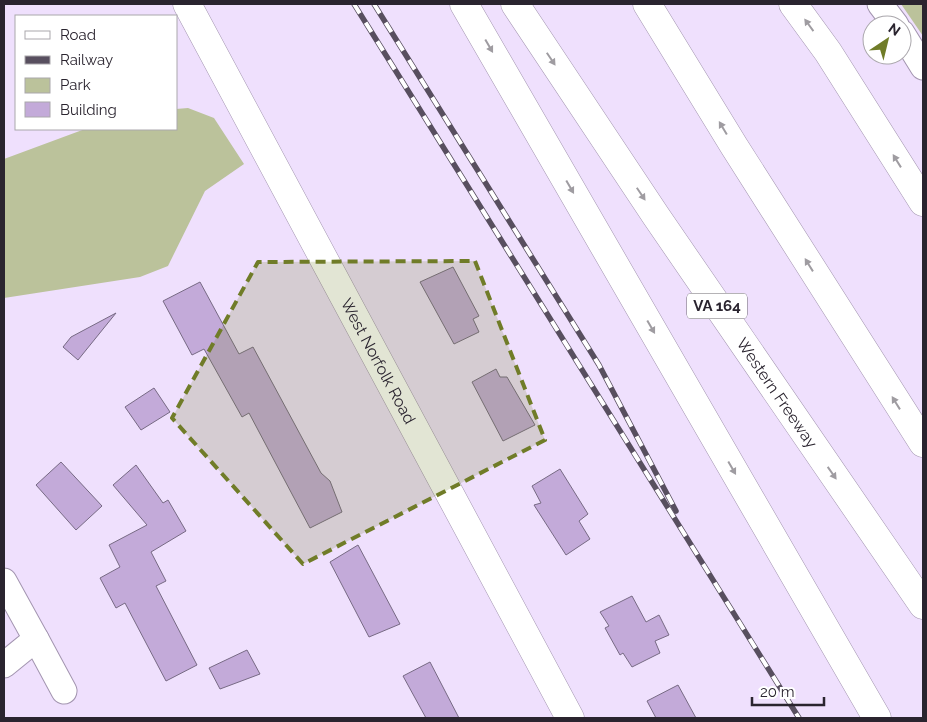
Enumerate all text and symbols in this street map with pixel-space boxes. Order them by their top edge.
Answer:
legend [15,15,178,130]
north arrow [862,15,912,65]
one-way arrow [803,19,814,32]
text: N [885,20,903,39]
text: Road [60,26,96,44]
one-way arrow [484,39,493,53]
text: Railway [60,51,113,69]
one-way arrow [546,52,556,66]
text: Park [60,76,91,94]
text: Building [60,101,117,119]
one-way arrow [718,121,727,134]
one-way arrow [892,155,902,168]
one-way arrow [566,179,574,194]
one-way arrow [636,188,646,201]
one-way arrow [805,259,814,272]
road number: VA 164 [687,294,747,318]
street label: West Norfolk Road [337,295,419,427]
one-way arrow [647,321,656,334]
street label: Western Freeway [733,334,821,452]
one-way arrow [892,396,901,409]
one-way arrow [728,462,737,475]
one-way arrow [827,466,837,479]
scale bar [752,674,824,706]
text: 20 m [760,683,795,701]

